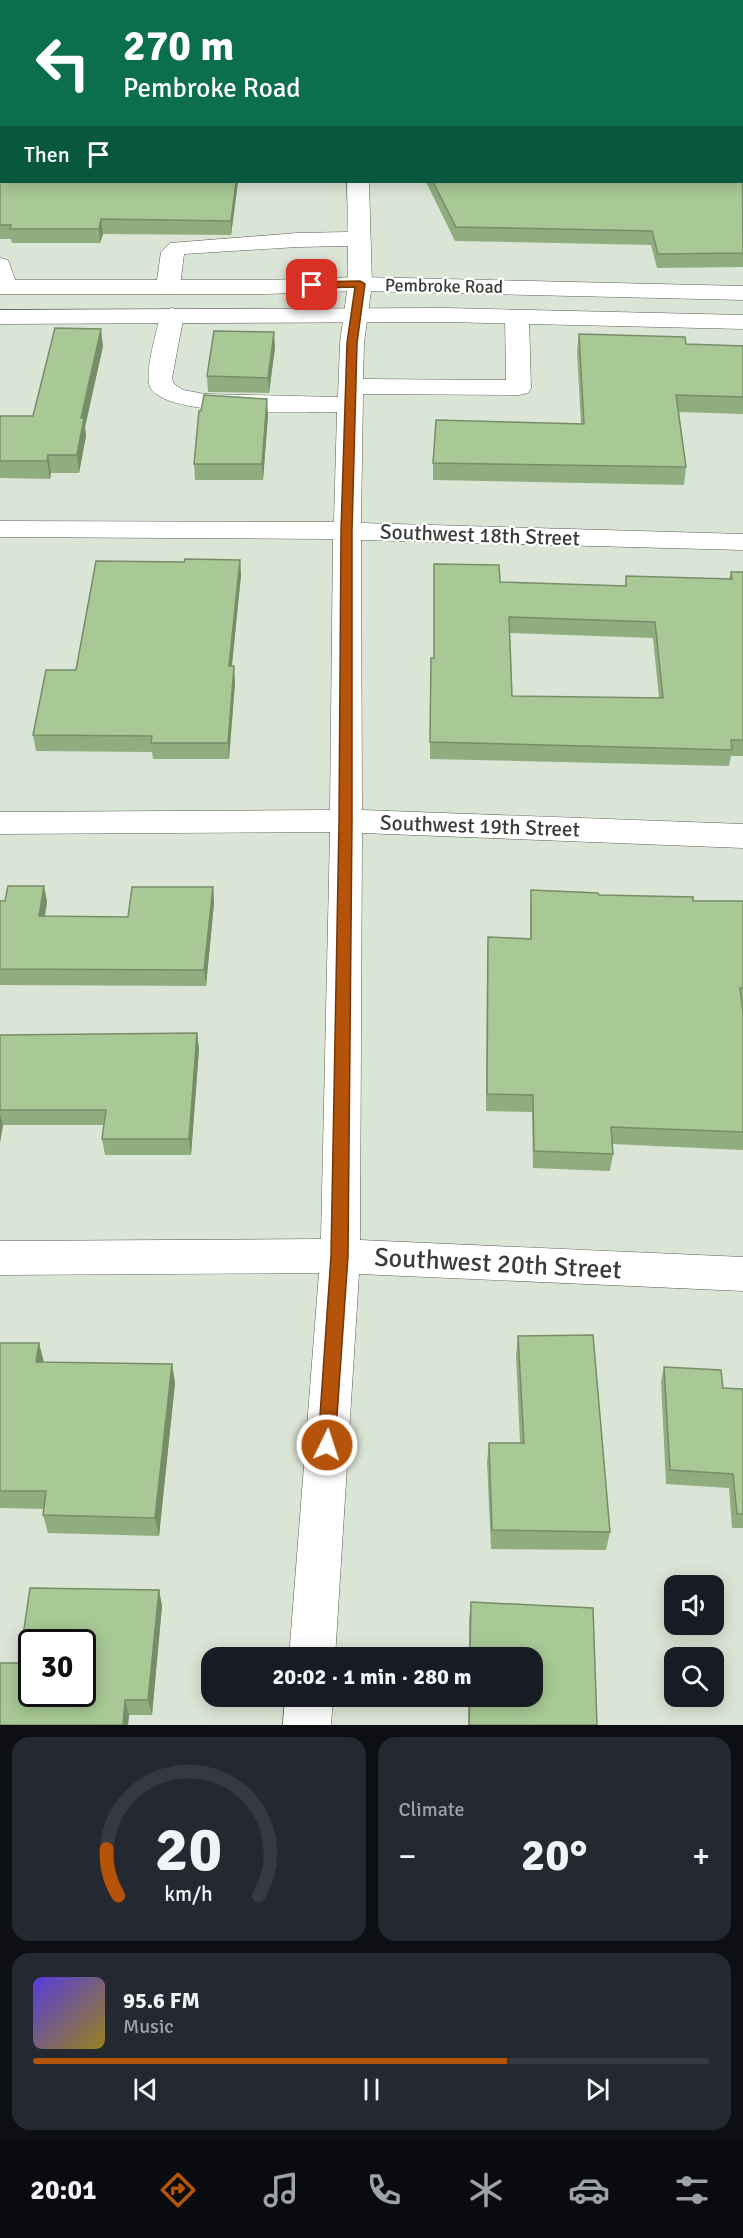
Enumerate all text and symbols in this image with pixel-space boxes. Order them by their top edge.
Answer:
text: 270 m [123,21,234,72]
icon: left [24,24,102,102]
text: Pembroke Road [123,72,301,105]
icon: arrive [82,138,115,171]
text: Then [24,141,70,168]
pin [286,259,337,310]
icon: arrive [295,268,328,301]
street label: Pembroke Road [385,274,503,298]
street label: Southwest 18th Street [380,519,580,551]
street label: Southwest 19th Street [380,810,580,842]
street label: Southwest 20th Street [374,1242,622,1286]
position arrow [295,1413,359,1477]
map controls [664,1575,724,1707]
button: sound [664,1575,724,1635]
speed limit sign: 30 [18,1629,96,1707]
button: search [664,1647,724,1707]
text: 20:02 · 1 min · 280 m [272,1663,472,1690]
text: Climate [399,1797,464,1822]
text: 20 [155,1811,222,1888]
text: 20° [521,1828,588,1883]
text: − [399,1836,416,1877]
text: + [692,1836,710,1877]
text: km/h [164,1881,213,1907]
text: 95.6 FM [123,1987,200,2014]
text: Music [123,2014,174,2039]
icon: previous [129,2073,162,2106]
icon: pause [355,2073,388,2106]
icon: next [581,2073,614,2106]
icon: directions [157,2169,199,2211]
icon: music [260,2169,302,2211]
icon: phone [363,2169,405,2211]
icon: climate [465,2169,507,2211]
icon: car [568,2169,610,2211]
icon: filters [671,2169,713,2211]
text: 20:01 [30,2174,97,2207]

